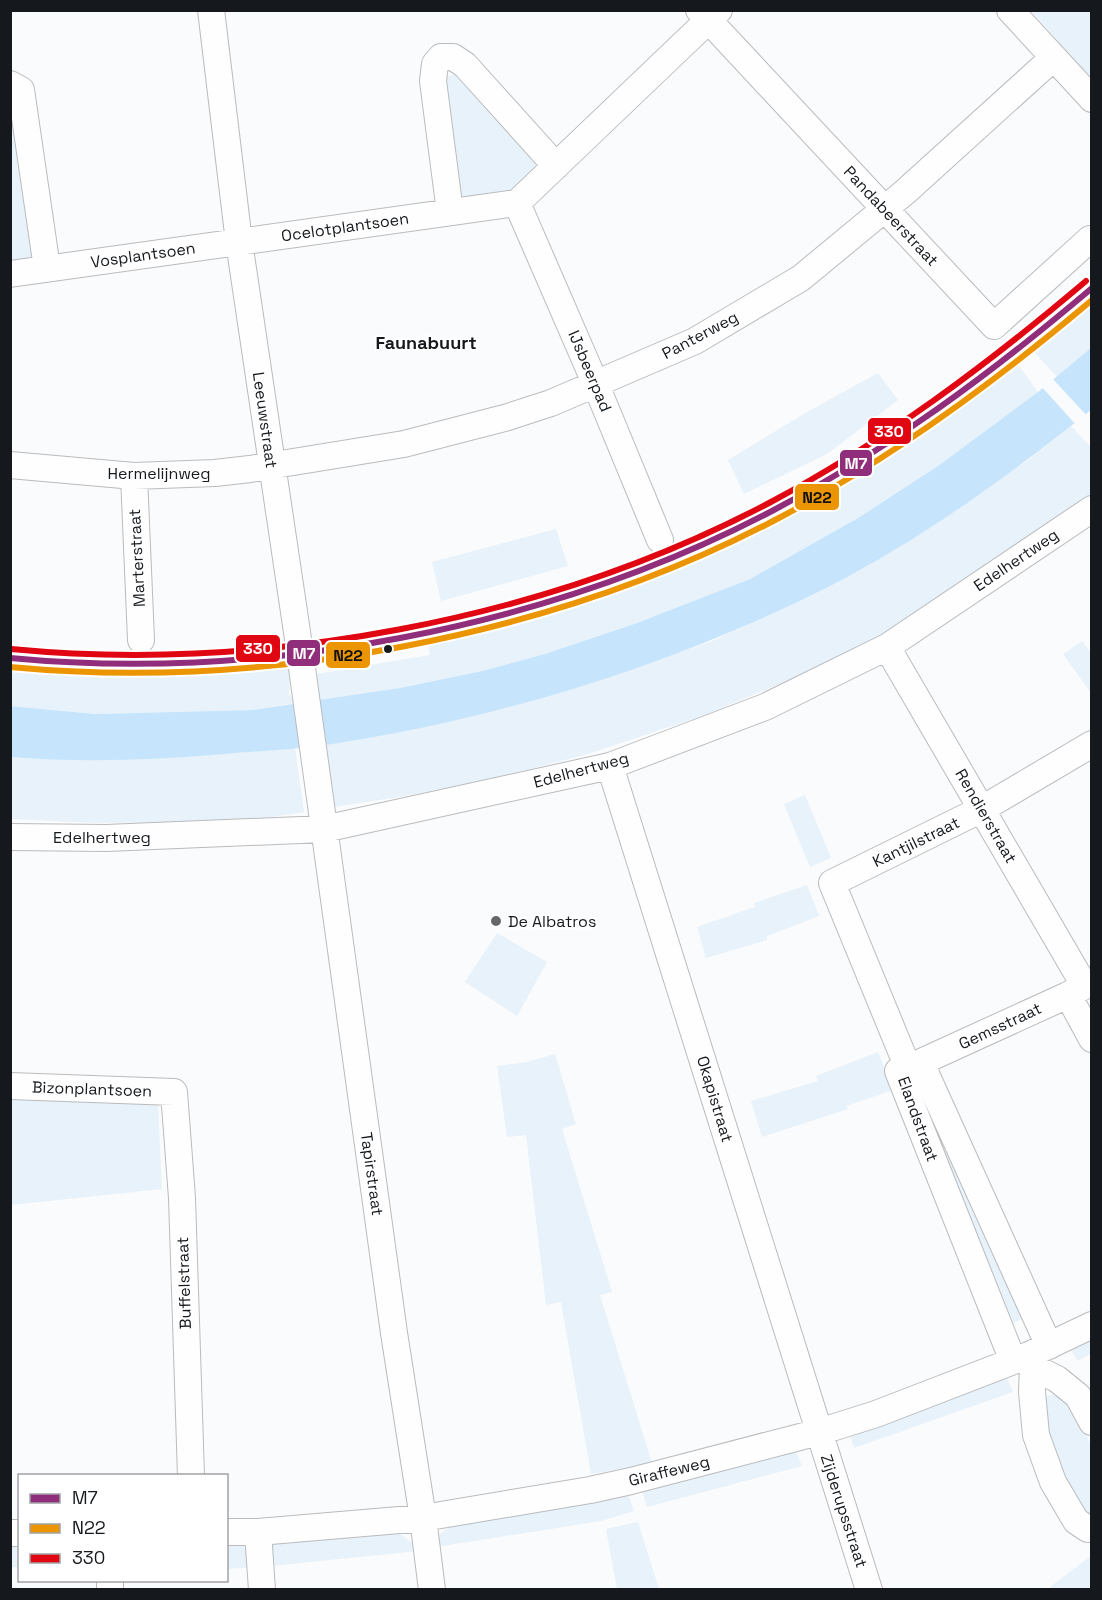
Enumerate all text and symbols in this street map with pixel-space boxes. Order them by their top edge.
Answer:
street label: Pandabeerstraat [839,161,943,271]
street label: Ocelotplantsoen [280,208,410,246]
street label: Vosplantsoen [89,237,197,273]
street label: Panterweg [658,306,742,364]
street label: IJsbeerpad [563,327,617,415]
district label: Faunabuurt [375,331,477,354]
street label: Leeuwstraat [248,371,282,469]
line badge: 330 [867,417,912,445]
text: 330 [874,421,904,442]
line badge: M7 [839,449,873,477]
text: M7 [845,453,868,474]
street label: Hermelijnweg [107,463,211,484]
line badge: N22 [794,483,840,511]
text: N22 [802,487,832,508]
street label: Marterstraat [124,508,150,608]
street label: Edelhertweg [970,524,1062,596]
line badge: 330 [235,634,281,663]
text: 330 [243,638,273,659]
line badge: M7 [286,639,321,667]
line badge: N22 [325,641,371,669]
text: M7 [293,643,316,664]
unlabelled marker [382,643,394,655]
text: N22 [333,645,363,666]
street label: Edelhertweg [531,747,631,793]
street label: Rendierstraat [951,765,1021,867]
street label: Kantjilstraat [869,812,963,872]
street label: Edelhertweg [53,827,151,848]
place label: De Albatros [508,911,596,932]
marker: De Albatros [489,914,503,928]
street label: Gemsstraat [955,998,1045,1054]
street label: Okapistraat [692,1053,738,1145]
street label: Elandstraat [893,1074,943,1164]
street label: Bizonplantsoen [32,1076,152,1102]
street label: Tapirstraat [356,1131,388,1217]
street label: Buffelstraat [172,1237,196,1329]
street label: Giraffeweg [626,1451,712,1491]
street label: Zijderupsstraat [816,1452,872,1570]
legend [18,1474,228,1582]
text: M7 [72,1486,98,1509]
text: N22 [72,1516,106,1539]
text: 330 [72,1546,105,1569]

